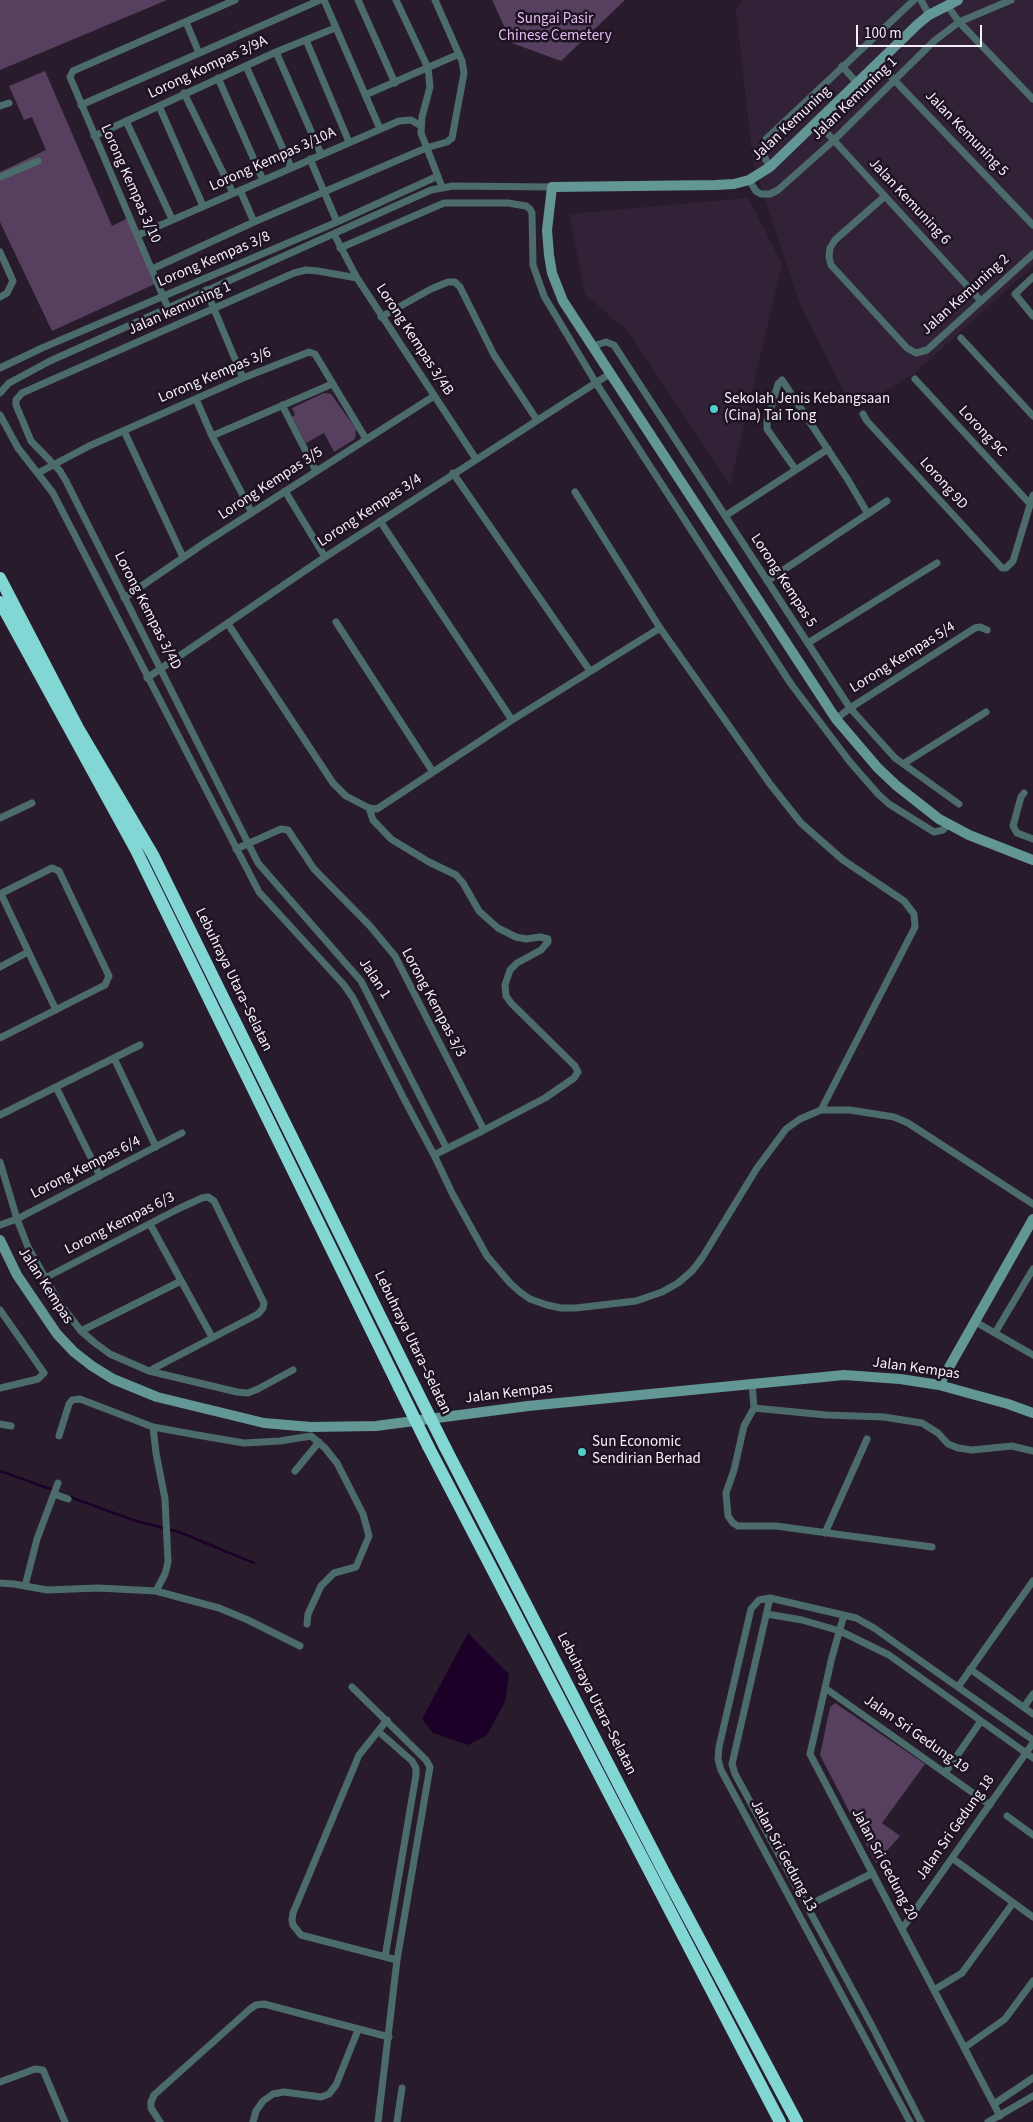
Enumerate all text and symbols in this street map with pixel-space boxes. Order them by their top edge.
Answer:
park label: Sungai Pasir Chinese Cemetery [498,11,612,46]
scale bar [858,15,984,47]
text: 100 m [864,23,902,44]
street label: Lorong Kompas 3/9A [145,32,271,104]
street label: Jalan Kemuning 1 [808,54,902,144]
street label: Jalan Kemuning [749,83,835,165]
street label: Jalan Kemuning 5 [921,87,1011,181]
street label: Lorong Kempas 3/10 [96,122,164,246]
street label: Lorong Kempas 3/10A [207,124,339,196]
street label: Jalan Kemuning 6 [864,155,954,249]
street label: Lorong Kempas 3/8 [155,228,273,292]
street label: Jalan Kemuning 2 [918,251,1014,339]
street label: Jalan kemuning 1 [126,278,234,340]
street label: Lorong Kempas 3/4B [371,281,457,399]
street label: Lorong Kempas 3/6 [156,344,274,408]
place label: Sekolah Jenis Kebangsaan (Cina) Tai Tong [724,391,890,426]
marker: Sekolah Jenis Kebangsaan (Cina) Tai Tong [708,403,720,415]
street label: Lorong 9C [954,403,1010,461]
street label: Lorong Kempas 3/5 [215,444,327,524]
street label: Lorong 9D [915,454,971,514]
street label: Lorong Kempas 3/4 [314,471,426,551]
street label: Lorong Kempas 5 [746,531,820,631]
street label: Lorong Kempas 3/4D [109,549,185,673]
street label: Lorong Kempas 5/4 [847,618,959,698]
street label: Lebuhraya Utara–Selatan [190,905,276,1055]
street label: Lorong Kempas 3/3 [397,945,469,1061]
street label: Jalan 1 [354,955,394,1003]
street label: Lorong Kempas 6/4 [28,1133,144,1203]
street label: Lorong Kempas 6/3 [62,1189,178,1259]
street label: Jalan Kempas [14,1244,76,1328]
street label: Lebuhraya Utara–Selatan [369,1268,455,1418]
street label: Jalan Kempas [871,1354,961,1384]
street label: Jalan Kempas [464,1380,554,1408]
place label: Sun Economic Sendirian Berhad [592,1434,701,1469]
marker: Sun Economic Sendirian Berhad [576,1446,588,1458]
street label: Lebuhraya Utara–Selatan [552,1630,640,1778]
street label: Jalan Sri Gedung 19 [860,1692,972,1778]
street label: Jalan Sri Gedung 18 [913,1772,999,1884]
street label: Jalan Sri Gedung 13 [746,1797,820,1915]
street label: Jalan Sri Gedung 20 [847,1806,921,1924]

